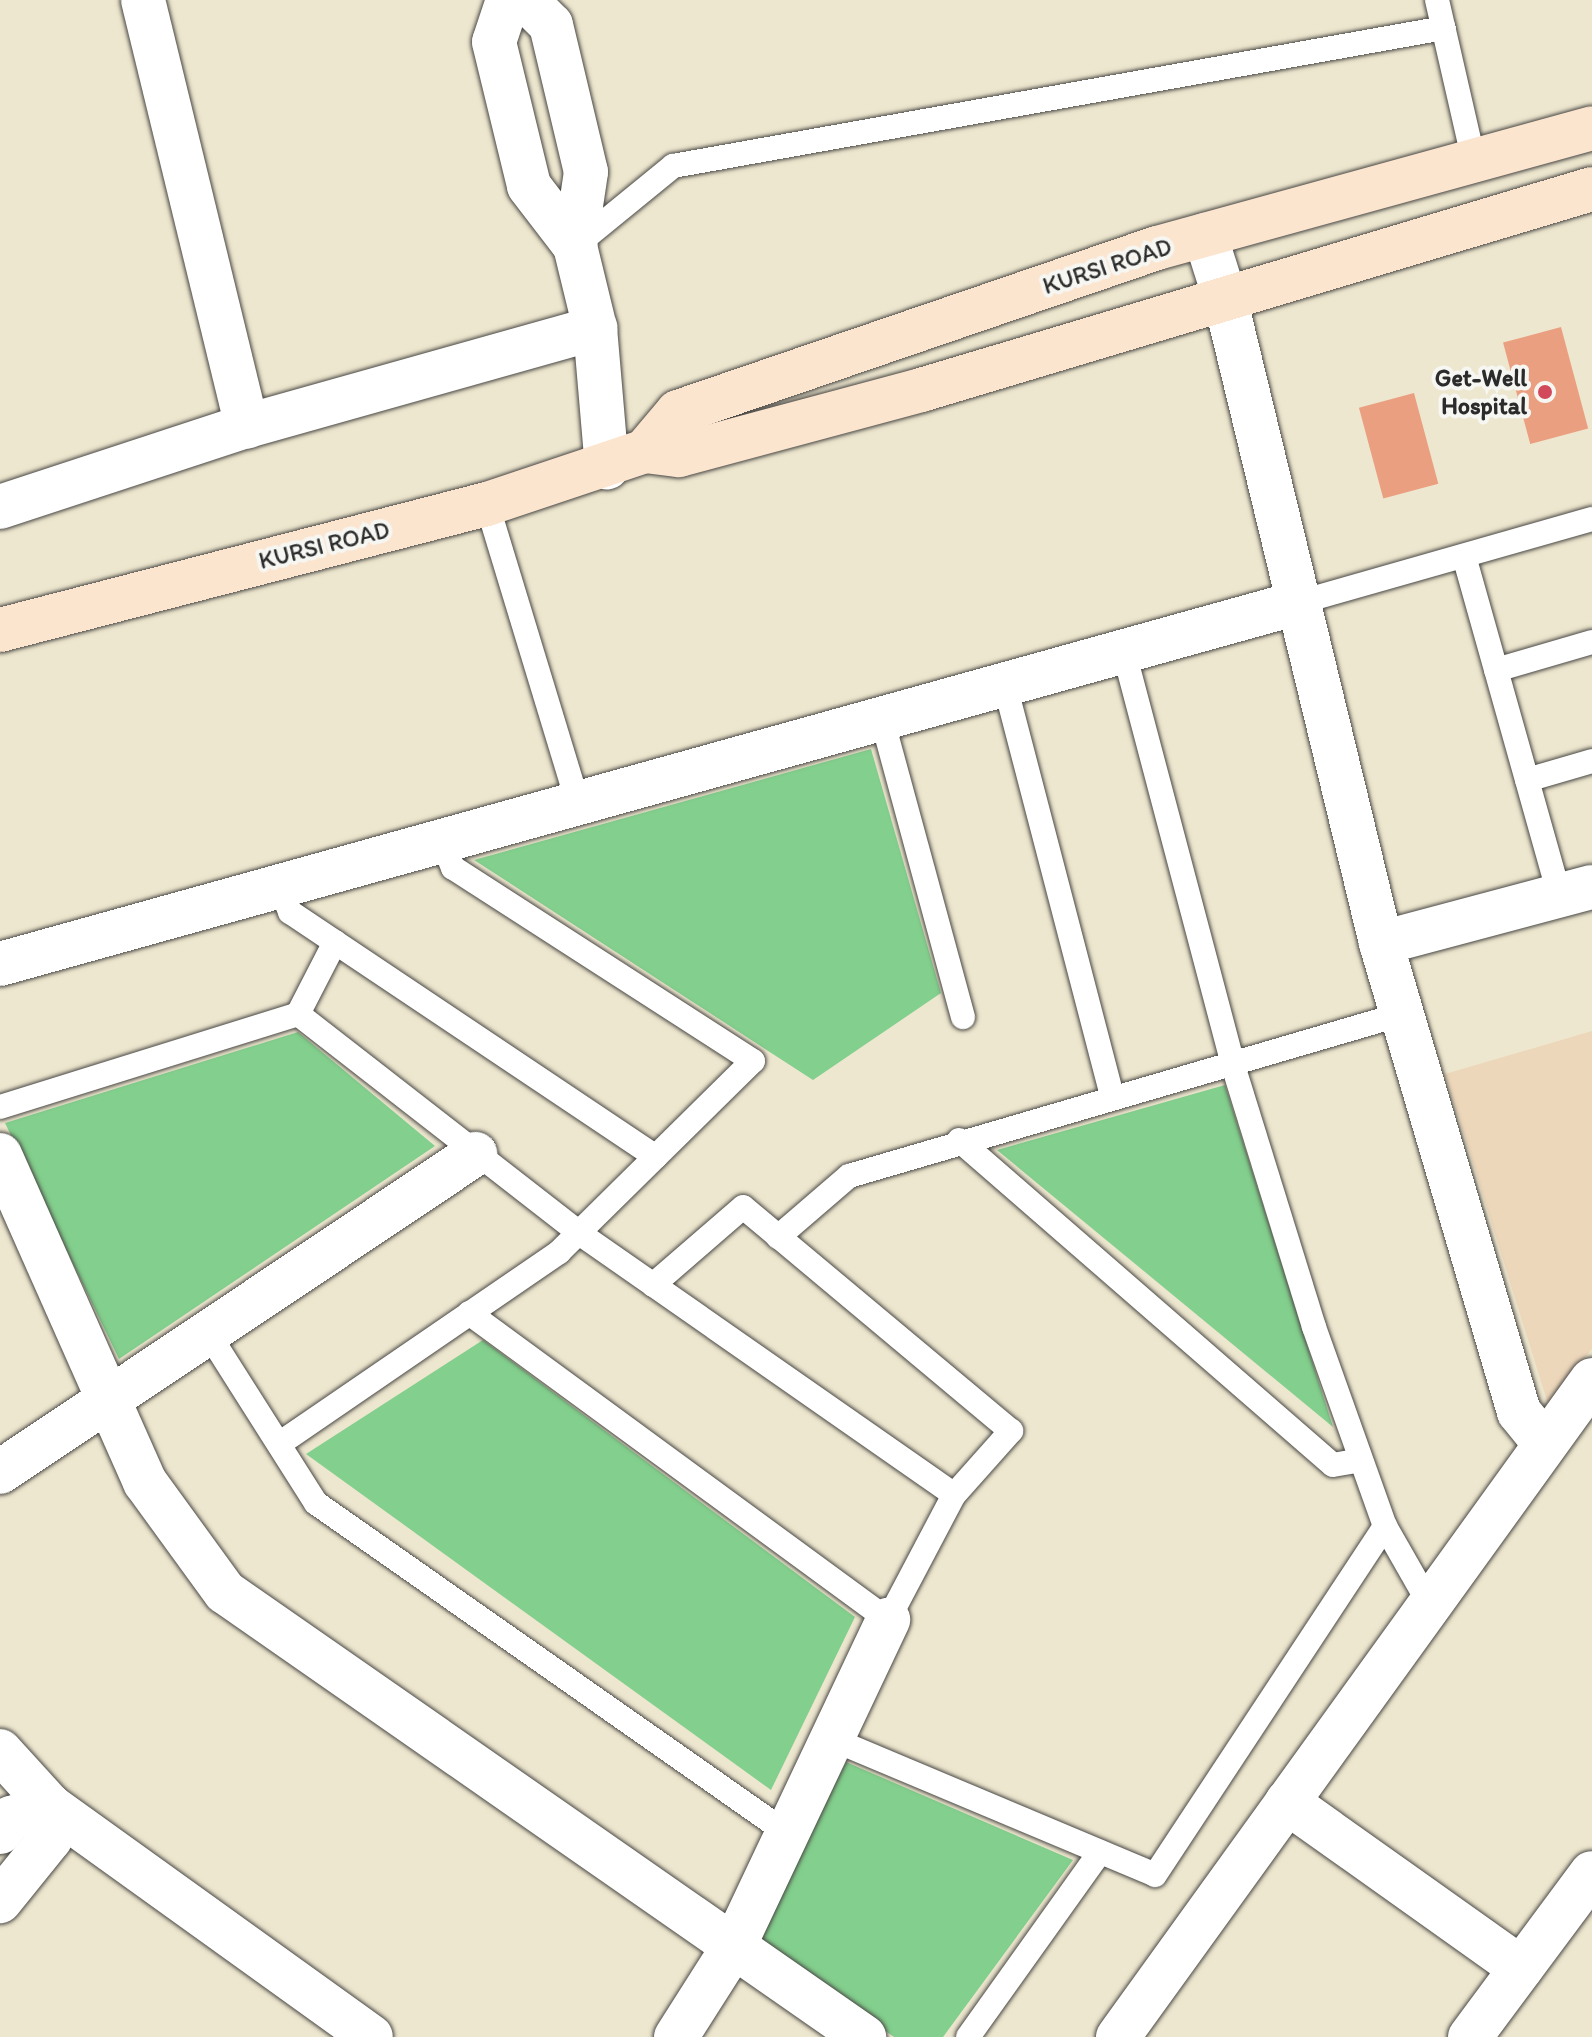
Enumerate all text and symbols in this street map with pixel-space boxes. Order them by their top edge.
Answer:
street label: KURSI ROAD [1039,232,1175,300]
place label: Get-Well Hospital [1435,364,1527,420]
marker: Get-Well Hospital [1534,381,1556,403]
street label: KURSI ROAD [256,515,392,575]

